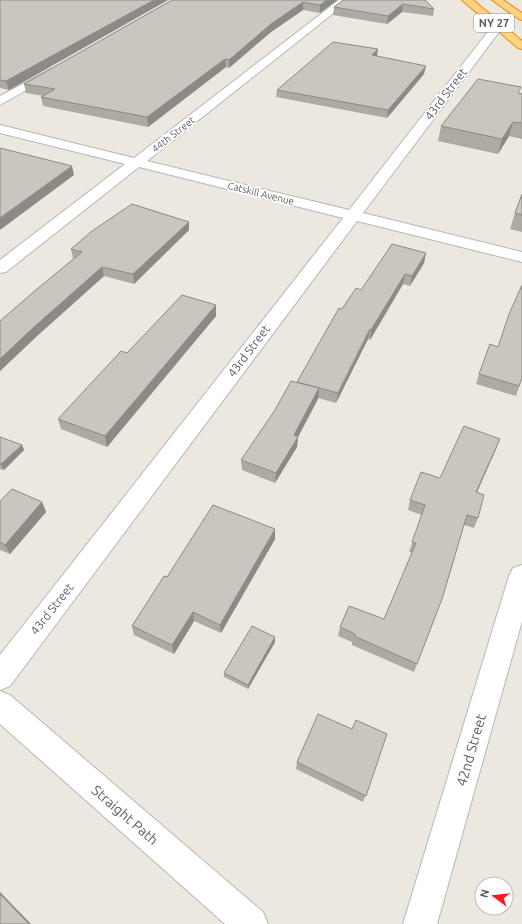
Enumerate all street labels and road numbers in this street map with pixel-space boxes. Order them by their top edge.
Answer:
road number: NY 27 [474,14,514,32]
street label: 43rd Street [422,65,469,122]
street label: 44th Street [150,114,197,154]
street label: Catskill Avenue [226,180,295,207]
street label: 43rd Street [225,322,272,379]
street label: 43rd Street [28,580,76,637]
street label: 42nd Street [453,712,489,788]
street label: Straight Path [89,782,161,848]

